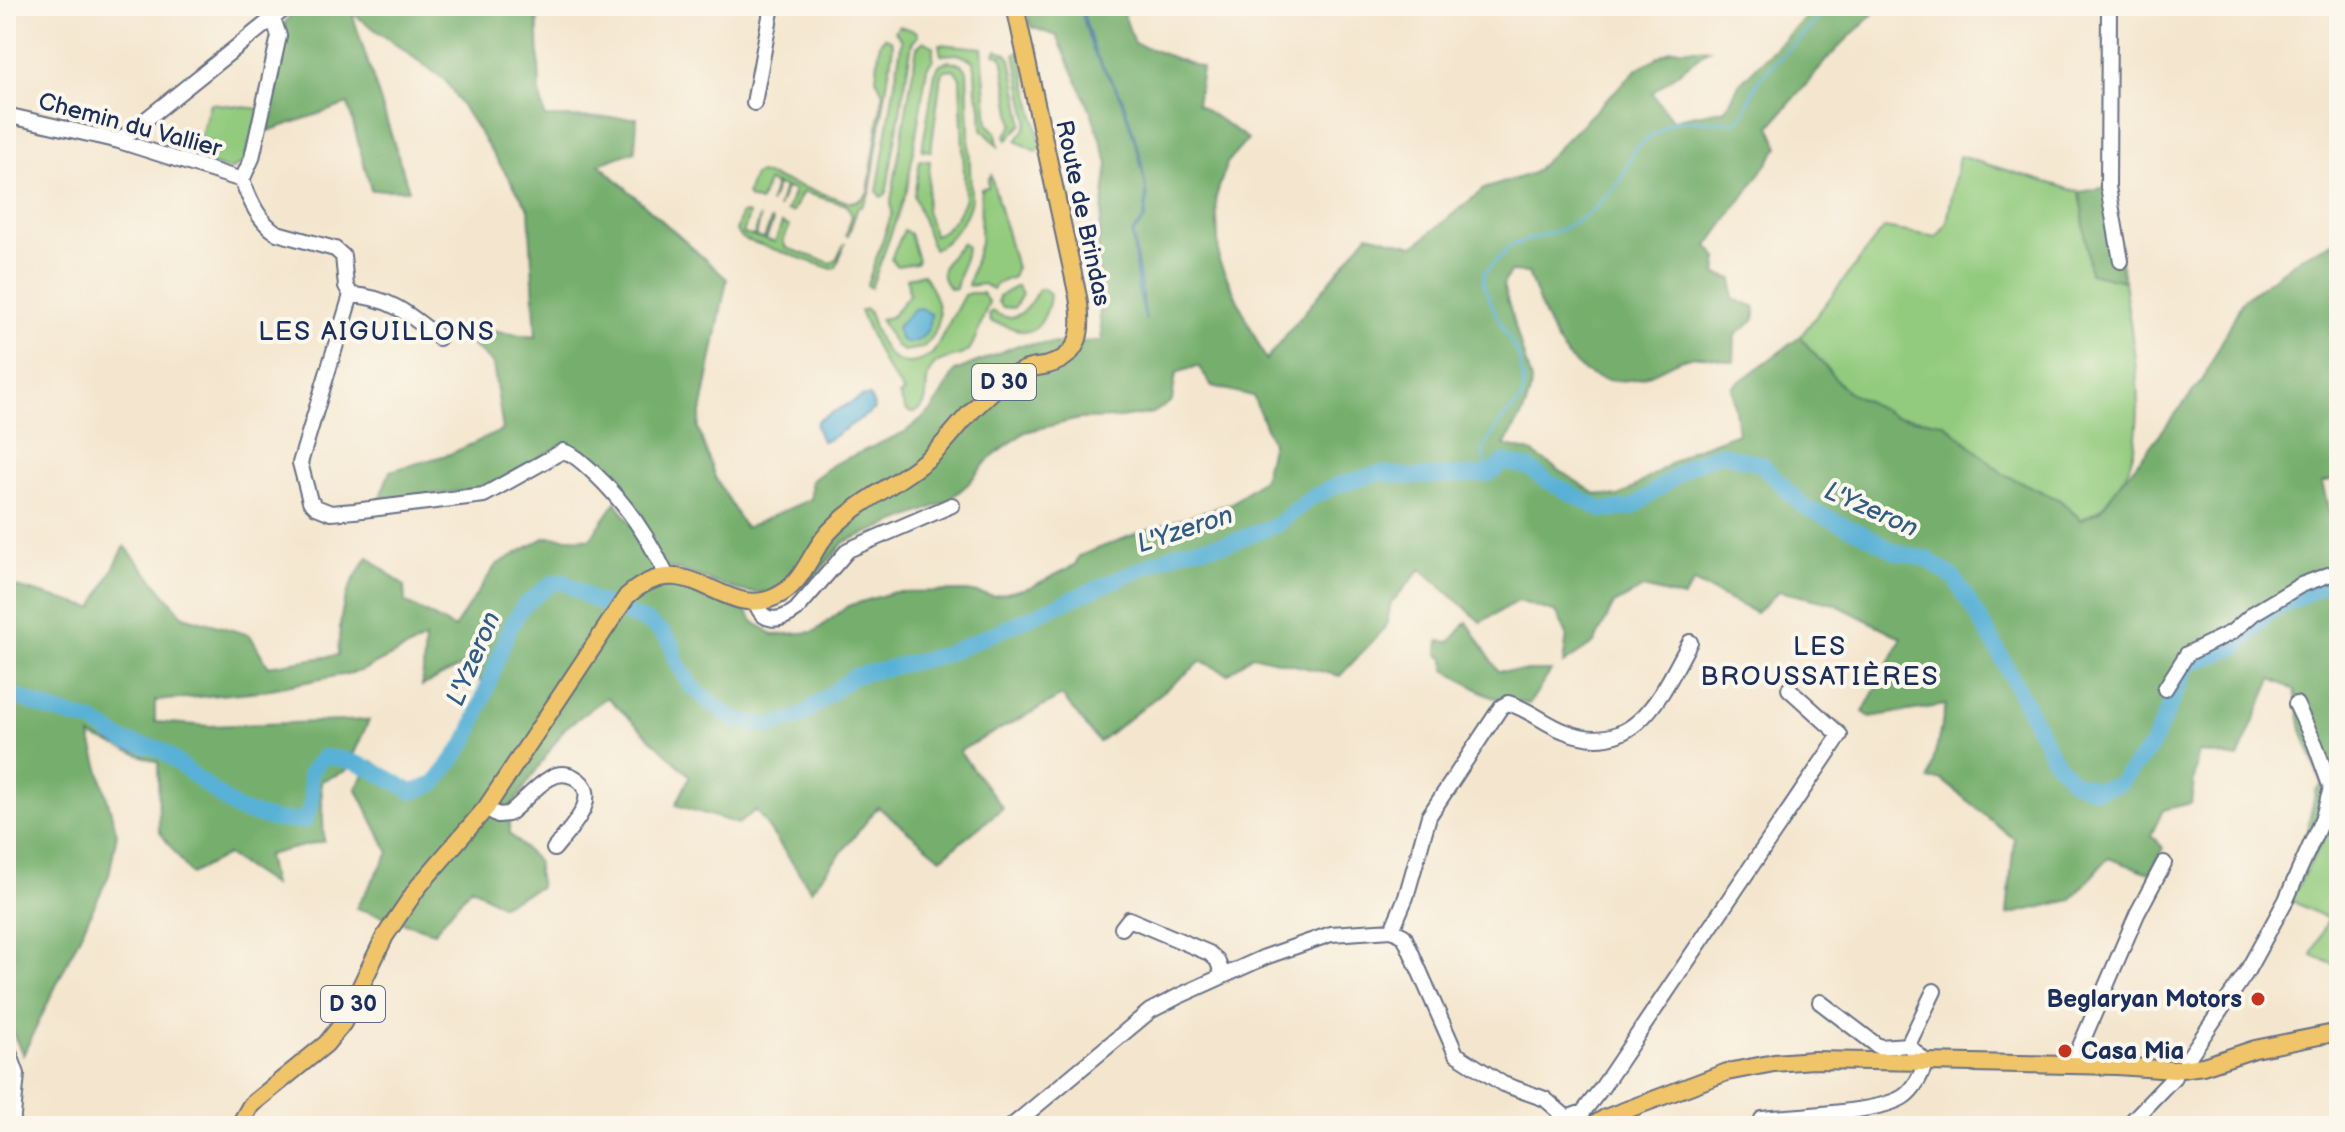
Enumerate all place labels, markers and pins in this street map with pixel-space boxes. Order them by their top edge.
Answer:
place label: Beglaryan Motors [2046,985,2242,1014]
marker: Beglaryan Motors [2249,990,2267,1008]
place label: Casa Mia [2081,1037,2184,1066]
marker: Casa Mia [2056,1042,2074,1060]

